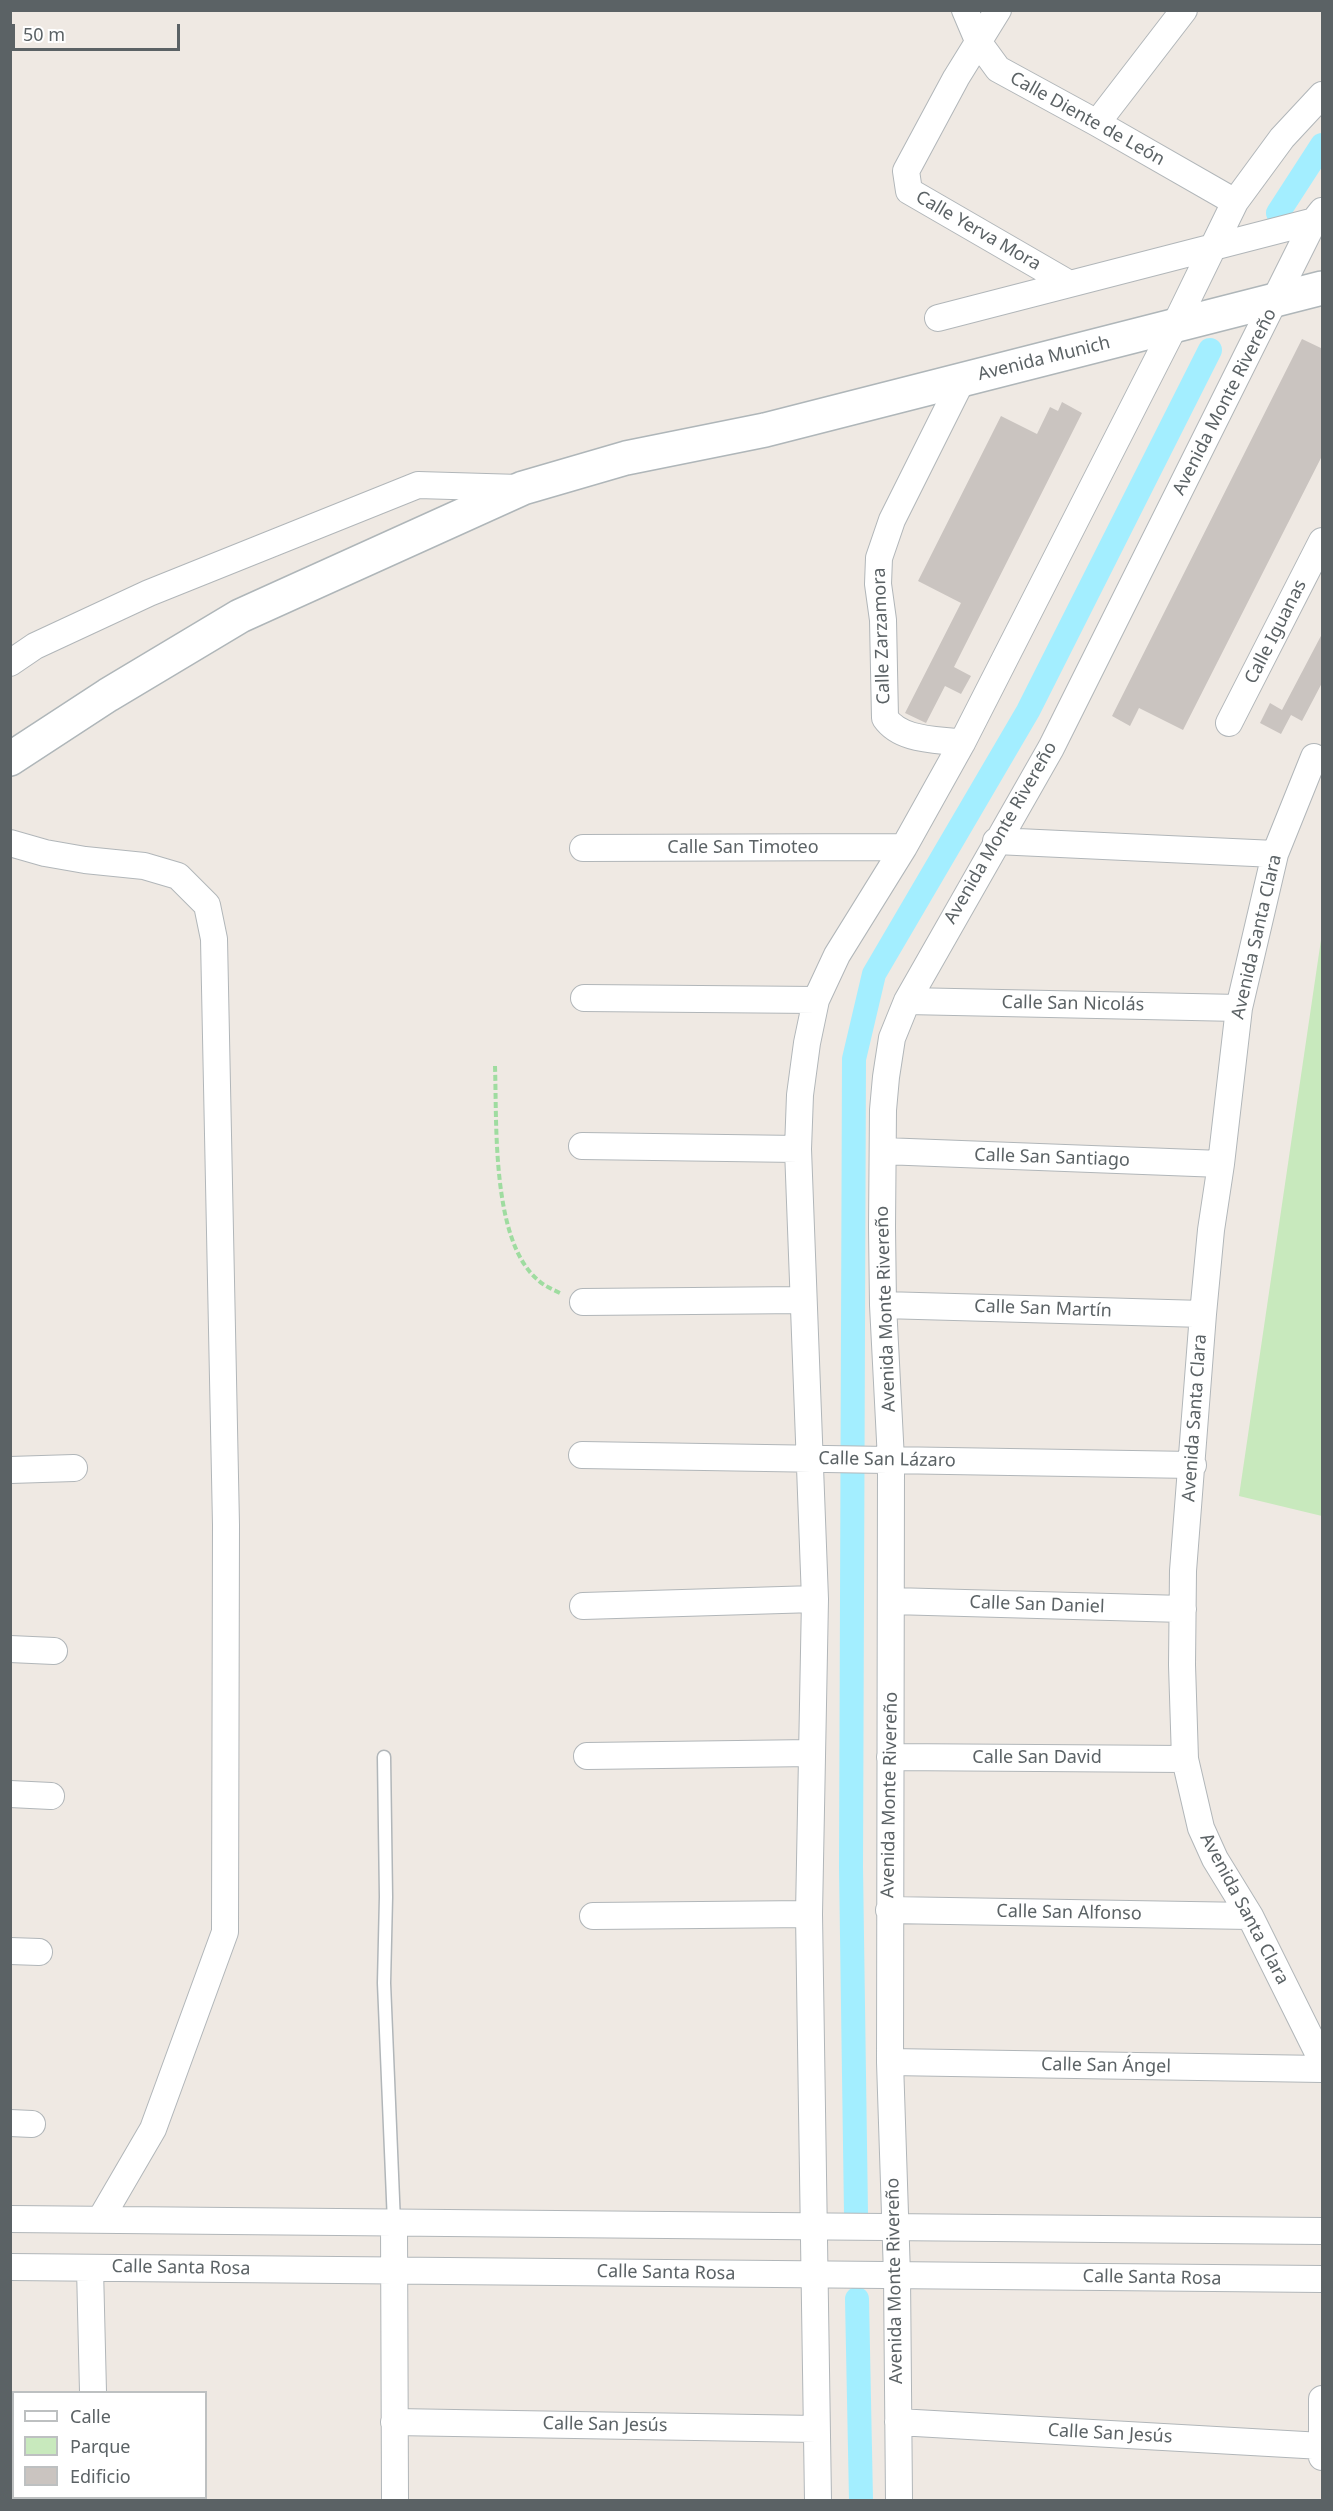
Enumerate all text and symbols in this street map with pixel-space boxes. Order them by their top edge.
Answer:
scale bar [15,12,183,50]
text: 50 m [23,22,65,46]
street label: Calle Diente de León [1006,68,1168,170]
street label: Calle Yerva Mora [912,186,1044,276]
street label: Avenida Monte Rivereño [1169,305,1281,499]
street label: Avenida Munich [976,332,1112,386]
street label: Calle Zarzamora [869,567,895,705]
street label: Calle Iguanas [1241,576,1311,688]
street label: Avenida Monte Rivereño [940,738,1062,928]
street label: Calle San Timoteo [667,837,819,859]
street label: Avenida Santa Clara [1228,853,1286,1021]
street label: Calle San Nicolás [1002,992,1144,1016]
street label: Calle San Santiago [974,1144,1130,1172]
street label: Avenida Monte Rivereño [872,1205,900,1413]
street label: Calle San Martín [974,1296,1112,1322]
street label: Avenida Santa Clara [1178,1333,1212,1503]
street label: Calle San Lázaro [818,1448,956,1472]
street label: Calle San Daniel [969,1592,1105,1618]
street label: Avenida Monte Rivereño [877,1692,903,1898]
street label: Calle San David [972,1747,1102,1769]
street label: Avenida Santa Clara [1195,1830,1293,1988]
street label: Calle San Alfonso [996,1901,1142,1925]
street label: Calle San Ángel [1041,2054,1171,2078]
street label: Avenida Monte Rivereño [882,2178,908,2384]
street label: Calle Santa Rosa [111,2256,251,2280]
street label: Calle Santa Rosa [596,2261,736,2285]
street label: Calle Santa Rosa [1082,2266,1222,2290]
legend [12,2391,207,2499]
text: Calle [70,2404,111,2428]
street label: Calle San Jesús [542,2413,668,2437]
street label: Calle San Jesús [1047,2420,1173,2448]
text: Parque [70,2434,130,2458]
text: Edificio [70,2464,131,2488]

